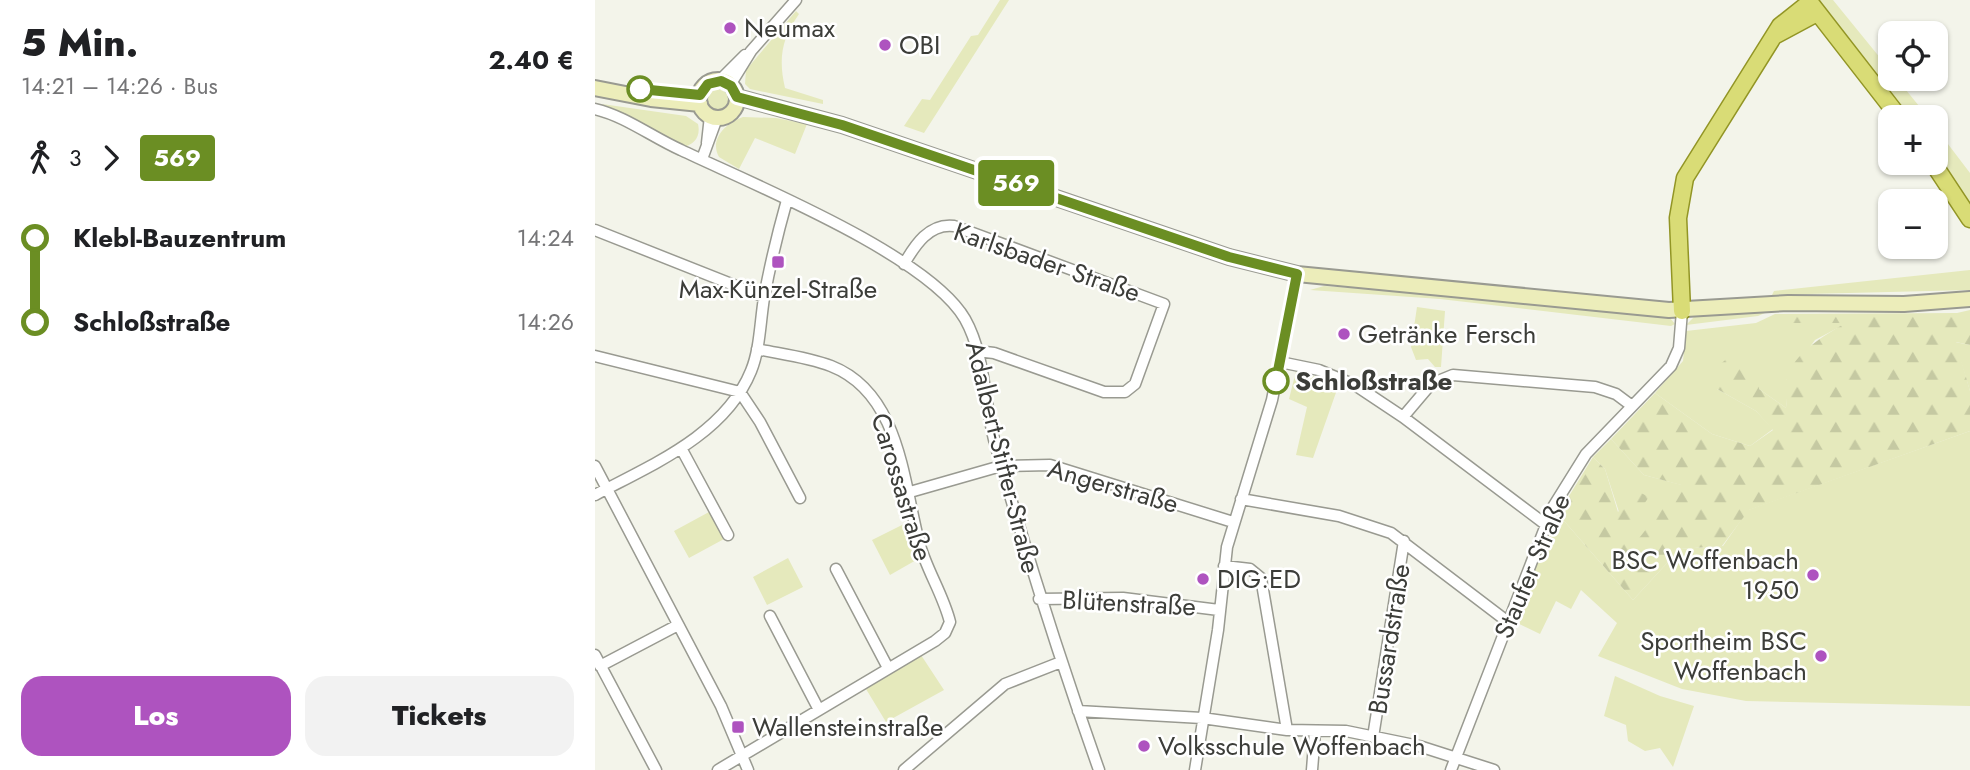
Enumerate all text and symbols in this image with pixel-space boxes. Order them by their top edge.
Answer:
place label: Neumax [744,9,835,47]
text: 5 Min. [21,15,138,70]
marker: Neumax [722,20,738,36]
map controls [1878,21,1948,259]
button: locate [1878,21,1948,91]
place label: OBI [899,26,940,64]
marker: OBI [877,37,893,53]
text: 2.40 € [488,41,574,79]
text: 14:21 – 14:26 · Bus [21,69,218,103]
unlabelled marker [627,76,653,102]
button: + [1878,105,1948,175]
icon: walk [21,139,59,177]
icon: forward [92,139,130,177]
text: 569 [154,140,201,175]
text: 3 [69,141,82,175]
line badge: 569 [976,160,1056,206]
text: 569 [992,165,1040,200]
button: − [1878,189,1948,259]
street label: Karlsbader Straße [949,212,1145,312]
text: Klebl-Bauzentrum [73,219,286,257]
text: 14:24 [517,221,574,255]
marker: Max-Künzel-Straße [770,254,786,270]
place label: Max-Künzel-Straße [679,270,877,308]
text: Schloßstraße [73,303,230,341]
text: 14:26 [517,305,574,339]
place label: Getränke Fersch [1358,315,1536,353]
marker: Getränke Fersch [1336,326,1352,342]
street label: Adalbert-Stifter-Straße [956,337,1050,577]
place label: Schloßstraße [1295,362,1452,400]
marker: Schloßstraße [1263,368,1289,394]
street label: Carossastraße [862,408,942,566]
street label: Angerstraße [1043,449,1183,523]
street label: Staufer Straße [1484,488,1580,644]
place label: BSC Woffenbach 1950 [1611,541,1799,609]
place label: DIG:ED [1217,560,1301,598]
street label: Bussardstraße [1358,561,1420,717]
marker: BSC Woffenbach 1950 [1805,567,1821,583]
marker: DIG:ED [1195,571,1211,587]
street label: Blütenstraße [1061,581,1197,625]
place label: Sportheim BSC Woffenbach [1640,622,1807,690]
marker: Sportheim BSC Woffenbach [1813,648,1829,664]
button: Los [21,676,291,756]
button: Tickets [305,676,574,756]
place label: Wallensteinstraße [752,708,943,746]
marker: Wallensteinstraße [730,719,746,735]
place label: Volksschule Woffenbach [1158,727,1426,765]
marker: Volksschule Woffenbach [1136,738,1152,754]

